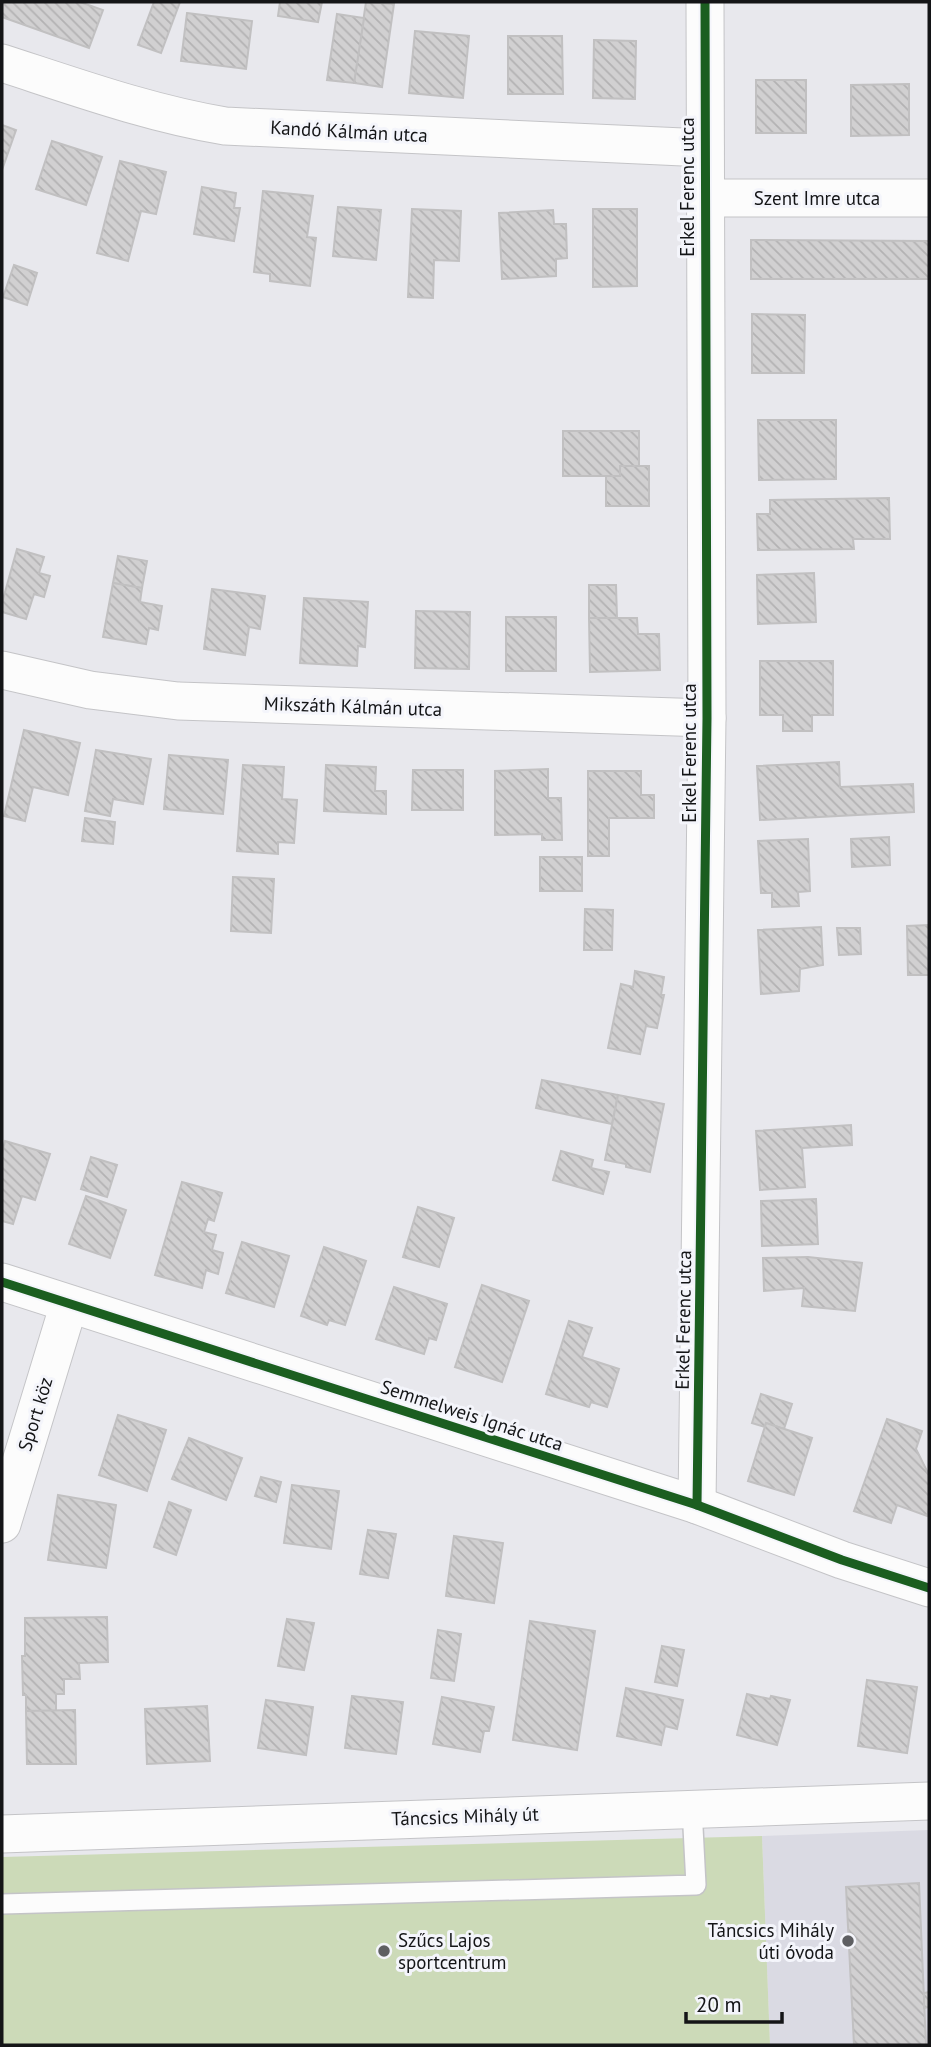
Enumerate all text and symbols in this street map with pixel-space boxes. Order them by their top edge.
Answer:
street label: Kandó Kálmán utca [270,115,428,147]
street label: Erkel Ferenc utca [675,117,699,257]
street label: Szent Imre utca [754,186,880,210]
street label: Erkel Ferenc utca [677,683,701,823]
street label: Mikszáth Kálmán utca [263,691,443,721]
street label: Erkel Ferenc utca [670,1250,696,1390]
street label: Sport köz [12,1374,58,1454]
street label: Semmelweis Ignác utca [378,1374,566,1456]
street label: Táncsics Mihály út [391,1801,540,1831]
place label: Táncsics Mihály úti óvoda [707,1918,834,1964]
place label: Szűcs Lajos sportcentrum [398,1928,506,1974]
marker: Táncsics Mihály úti óvoda [840,1933,856,1949]
marker: Szűcs Lajos sportcentrum [376,1943,392,1959]
scale bar [686,1980,782,2024]
text: 20 m [696,1991,742,2018]

